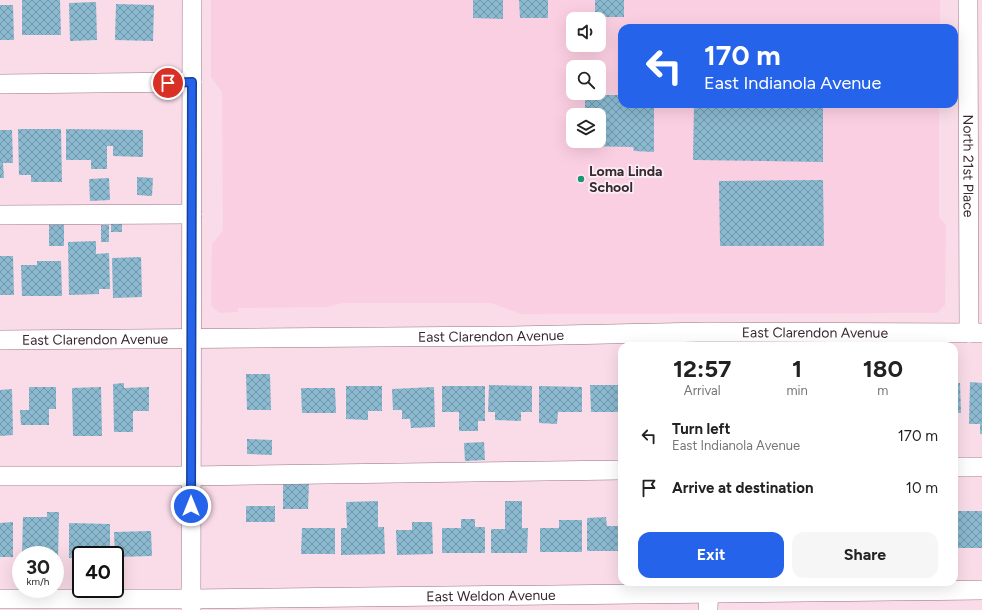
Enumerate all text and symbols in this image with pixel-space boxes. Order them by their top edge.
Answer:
map controls [566,12,606,148]
button: sound [566,12,606,52]
text: 170 m [704,38,781,72]
icon: left [638,40,690,92]
button: search [566,60,606,100]
pin [151,66,185,100]
icon: arrive [157,72,179,94]
text: East Indianola Avenue [704,72,881,94]
button: layers [566,108,606,148]
street label: North 21st Place [959,115,977,218]
place label: Loma Linda School [589,163,663,196]
marker: Loma Linda School [576,174,586,184]
street label: East Clarendon Avenue [742,324,888,342]
street label: East Clarendon Avenue [418,327,565,346]
street label: East Clarendon Avenue [22,331,169,349]
text: 12:57 [673,354,731,383]
text: 1 [792,354,802,383]
text: 180 [863,354,903,383]
text: Arrival [684,383,721,398]
text: min [786,383,808,398]
text: m [877,383,888,398]
text: Turn left [672,420,730,438]
icon: left [638,425,660,447]
text: 170 m [898,427,938,445]
text: East Indianola Avenue [672,438,800,453]
icon: arrive [638,477,660,499]
text: Arrive at destination [672,479,813,497]
text: 10 m [906,479,938,497]
position arrow [170,485,212,527]
button: Exit [638,532,784,578]
button: Share [792,532,938,578]
speed limit sign: 40 [72,546,124,598]
text: 30 [26,555,50,579]
text: km/h [27,575,49,588]
street label: East Weldon Avenue [426,587,556,605]

